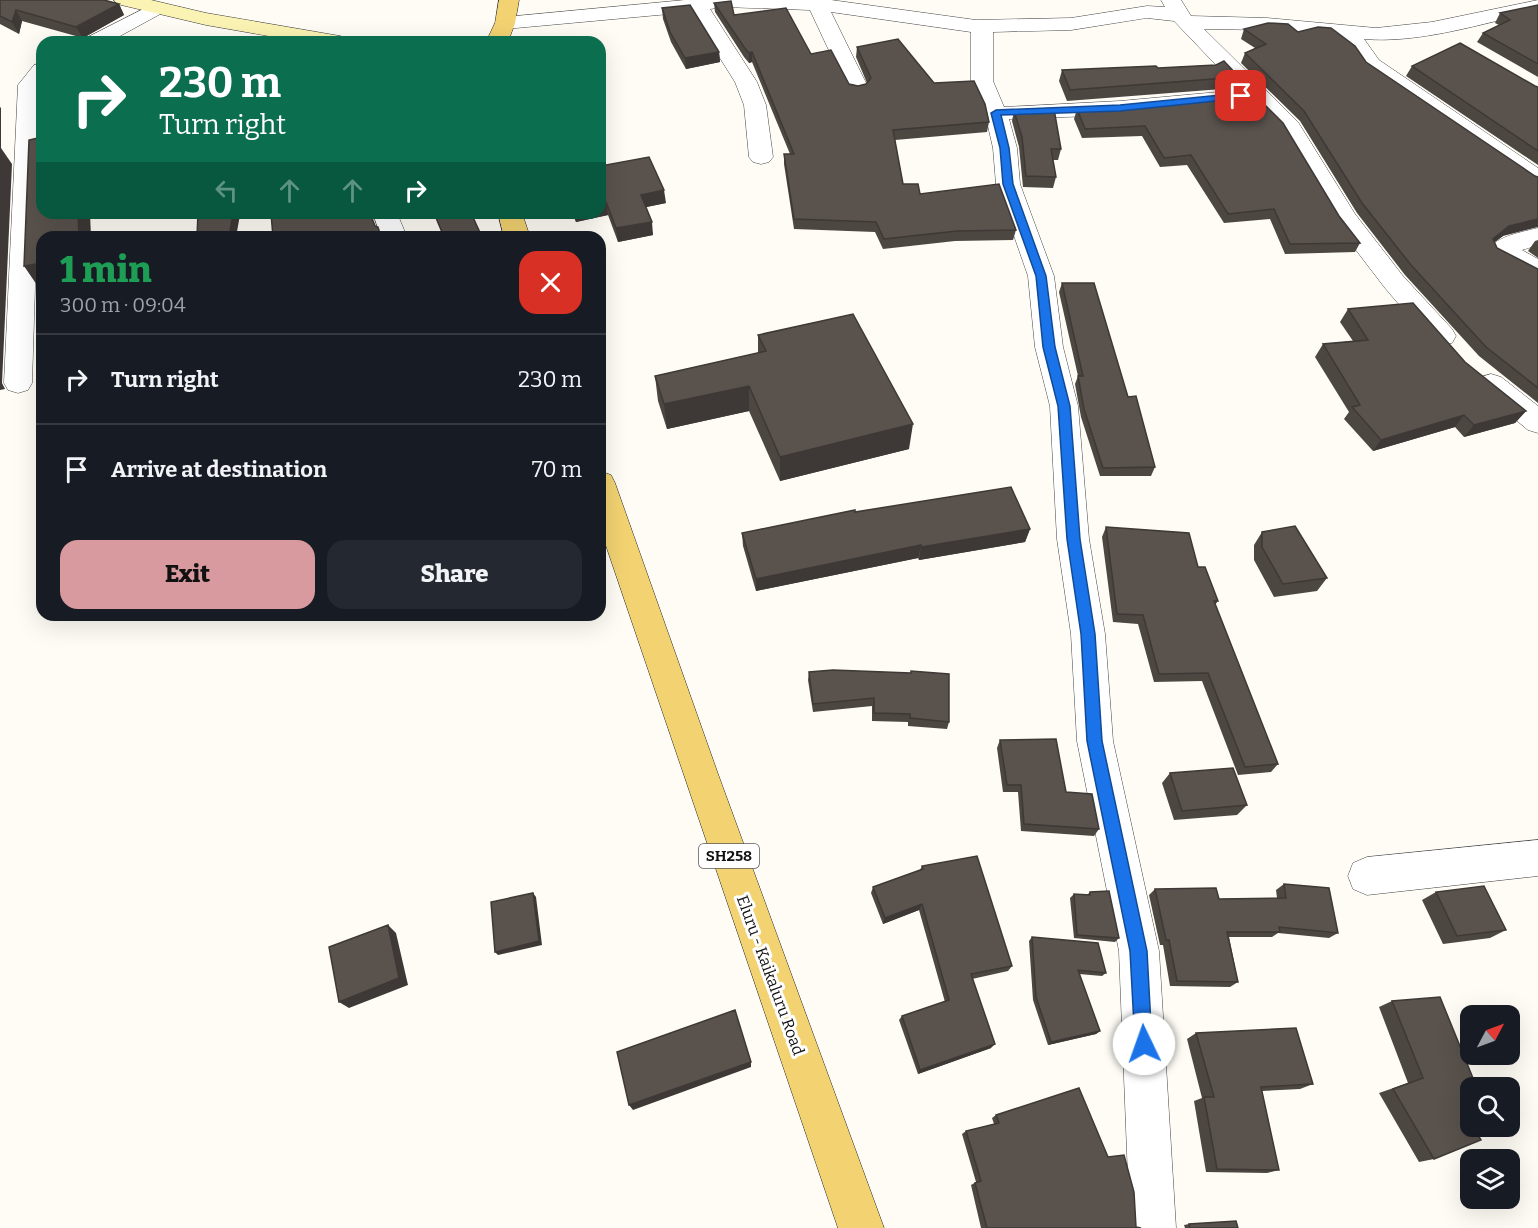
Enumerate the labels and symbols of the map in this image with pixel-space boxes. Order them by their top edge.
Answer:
pin [1215,70,1266,121]
road number: SH258 [699,844,759,868]
street label: Eluru - Kaikaluru Road [733,893,809,1058]
north arrow [1460,1005,1520,1065]
position arrow [1112,1012,1176,1076]

